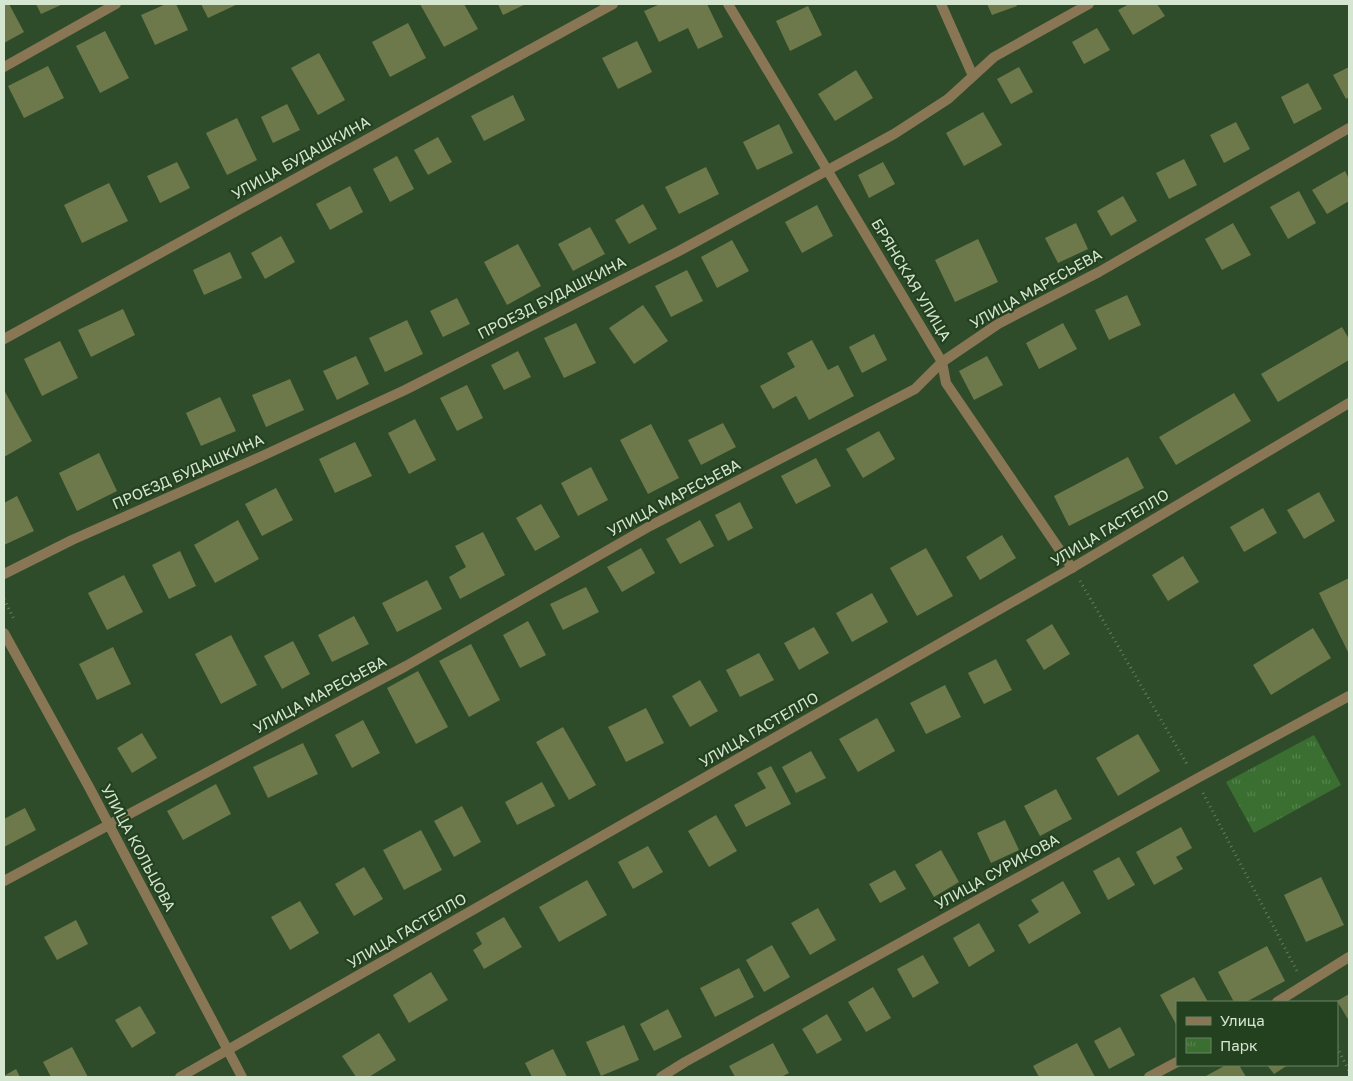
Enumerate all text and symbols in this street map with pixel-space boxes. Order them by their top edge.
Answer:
street label: УЛИЦА БУДАШКИНА [228,112,373,203]
street label: БРЯНСКАЯ УЛИЦА [868,215,956,344]
street label: УЛИЦА МАРЕСЬЕВА [967,244,1105,332]
street label: ПРОЕЗД БУДАШКИНА [475,252,629,342]
street label: ПРОЕЗД БУДАШКИНА [109,430,266,513]
street label: УЛИЦА МАРЕСЬЕВА [604,454,743,540]
street label: УЛИЦА ГАСТЕЛЛО [1047,485,1172,570]
street label: УЛИЦА МАРЕСЬЕВА [250,651,389,737]
street label: УЛИЦА ГАСТЕЛЛО [696,688,821,771]
street label: УЛИЦА КОЛЬЦОВА [98,781,180,914]
street label: УЛИЦА СУРИКОВА [931,830,1062,913]
street label: УЛИЦА ГАСТЕЛЛО [344,889,469,972]
legend [1176,1001,1338,1066]
text: Улица [1220,1011,1265,1029]
text: Парк [1220,1036,1258,1054]

